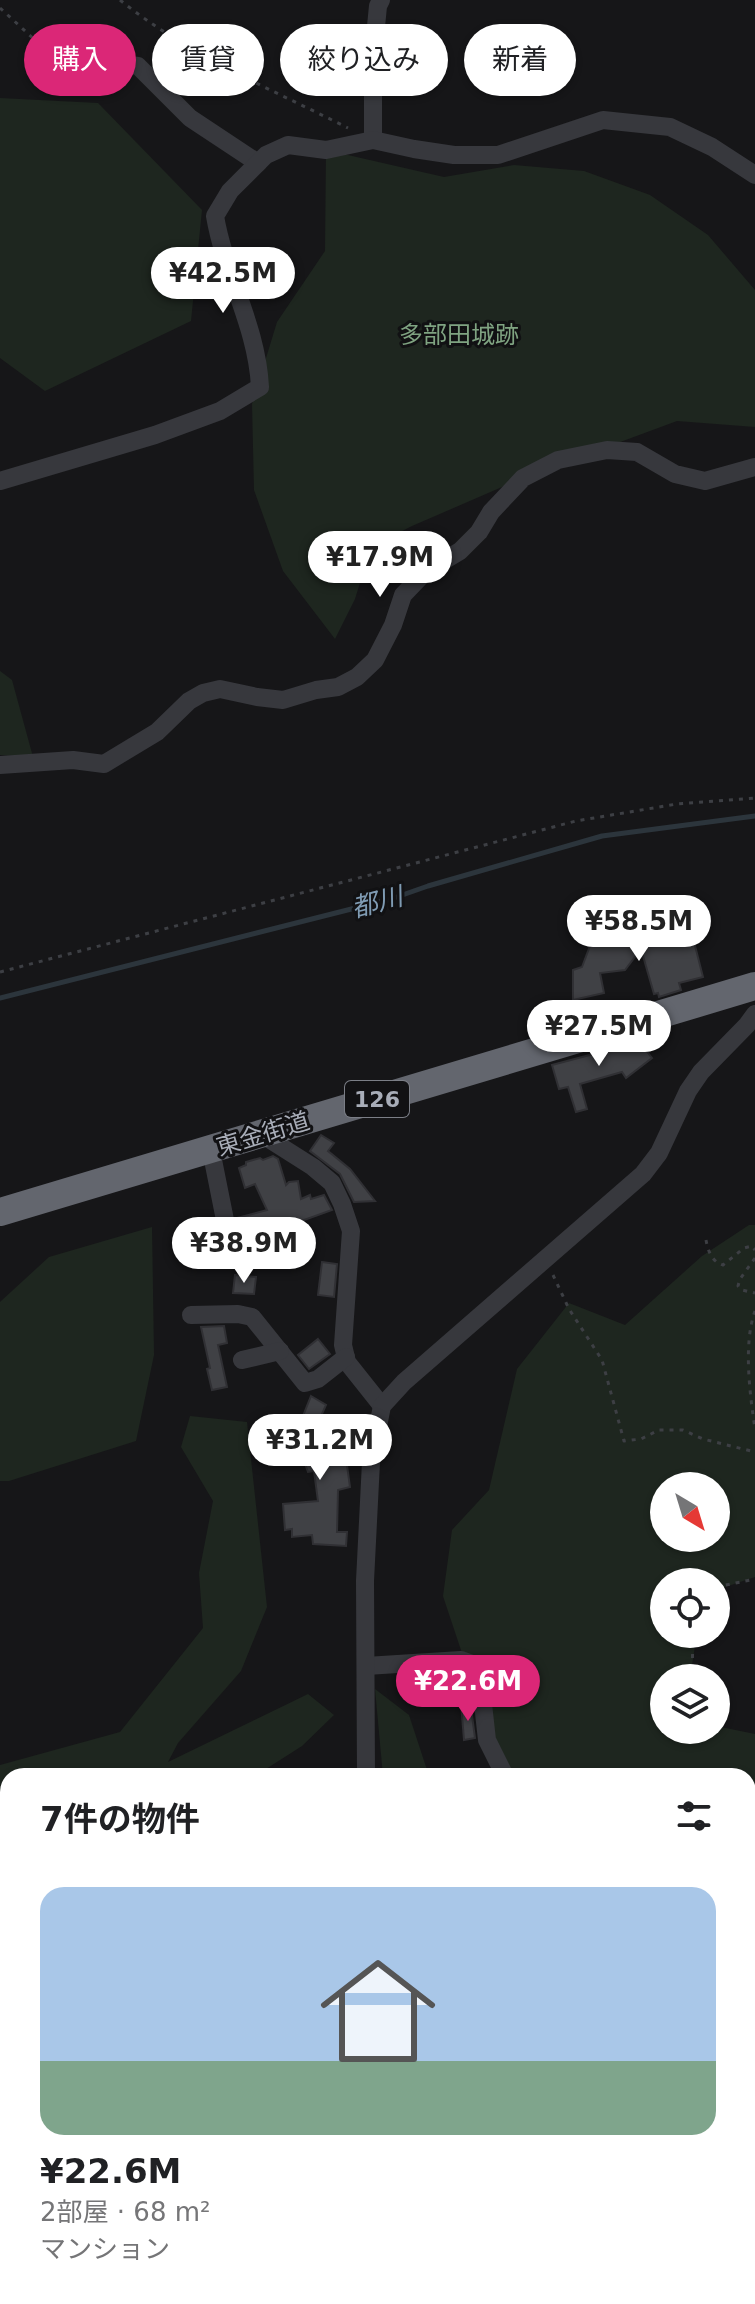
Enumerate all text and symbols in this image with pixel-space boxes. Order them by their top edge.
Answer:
chip: 購入 [24,24,136,96]
chip: 賃貸 [152,24,264,96]
chip: 絞り込み [280,24,448,96]
chip: 新着 [464,24,576,96]
pin: ¥42.5M [158,247,288,315]
text: ¥42.5M [169,258,277,288]
park label: 多部田城跡 [399,321,519,349]
pin: ¥17.9M [315,531,445,599]
text: ¥17.9M [326,542,434,572]
water label: 都川 [348,880,409,923]
pin: ¥58.5M [574,895,704,963]
text: ¥58.5M [585,906,693,936]
pin: ¥27.5M [534,1000,664,1068]
text: ¥27.5M [545,1011,653,1041]
road number: 126 [345,1081,409,1117]
street label: 東金街道 [213,1107,313,1161]
pin: ¥38.9M [179,1217,309,1285]
text: ¥38.9M [190,1228,298,1258]
pin: ¥31.2M [255,1414,385,1482]
text: ¥31.2M [266,1425,374,1455]
north arrow [650,1472,730,1552]
map controls [650,1472,730,1744]
button: locate [650,1568,730,1648]
pin: ¥22.6M [403,1655,533,1723]
button: layers [650,1664,730,1744]
text: ¥22.6M [414,1666,522,1696]
icon: filters [672,1794,716,1838]
text: 7件の物件 [40,1799,200,1839]
icon: home [306,1939,450,2083]
text: ¥22.6M [40,2151,181,2191]
text: 2部屋 · 68 m² [40,2197,210,2227]
text: マンション [40,2234,170,2264]

